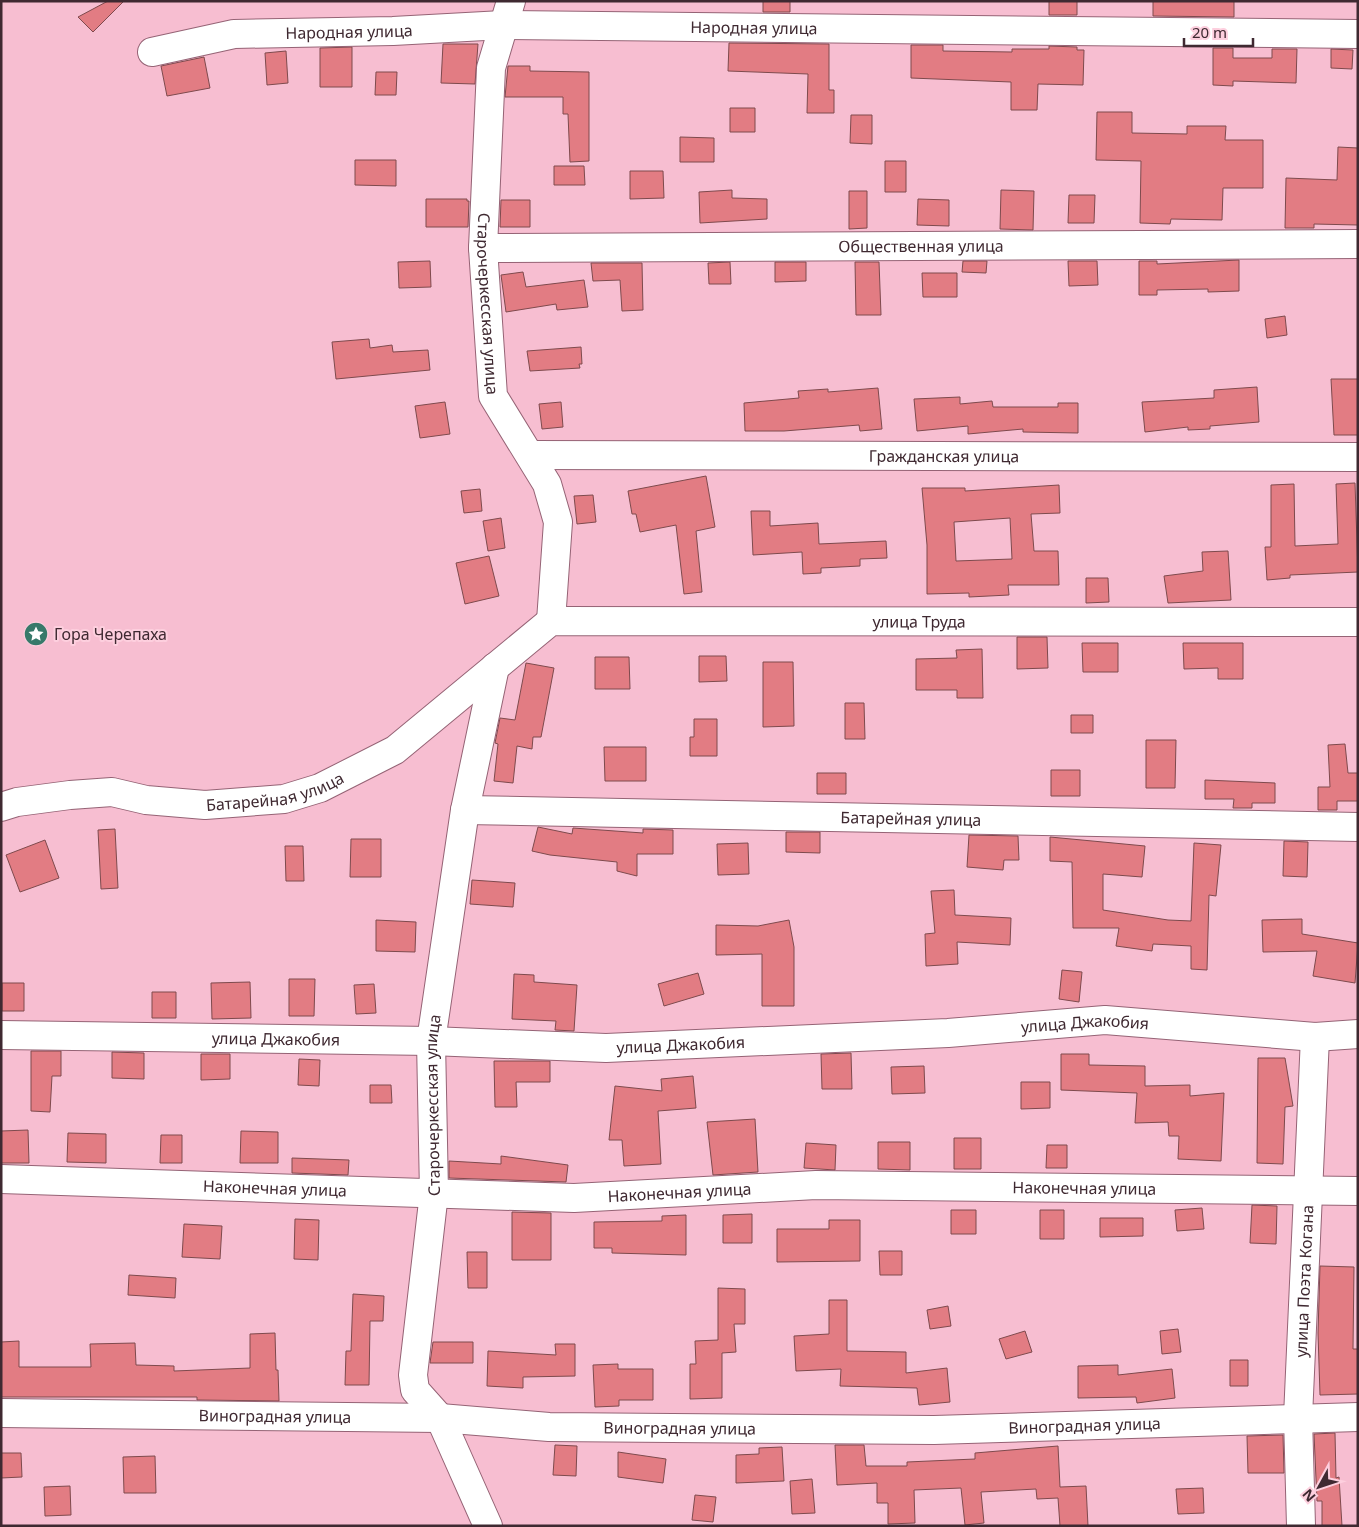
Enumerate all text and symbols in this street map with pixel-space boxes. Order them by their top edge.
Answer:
scale bar [1184,15,1253,47]
street label: Народная улица [690,16,818,39]
street label: Народная улица [285,19,413,44]
text: 20 m [1192,22,1227,42]
street label: Старочеркесская улица [472,212,504,395]
street label: Общественная улица [838,235,1004,257]
street label: Гражданская улица [869,445,1019,467]
street label: улица Труда [873,610,966,633]
place icon: Гора Черепаха [23,621,49,647]
place label: Гора Черепаха [54,623,167,645]
street label: Батарейная улица [205,767,347,816]
street label: Батарейная улица [840,806,982,831]
street label: улица Джакобия [1020,1009,1150,1038]
street label: Старочеркесская улица [420,1013,446,1196]
street label: улица Джакобия [212,1027,340,1051]
street label: улица Джакобия [616,1031,745,1059]
street label: Наконечная улица [203,1175,347,1201]
street label: Наконечная улица [1012,1176,1156,1200]
street label: Наконечная улица [607,1177,752,1207]
street label: улица Поэта Когана [1290,1204,1318,1358]
street label: Виноградная улица [199,1404,351,1428]
street label: Виноградная улица [1008,1412,1161,1439]
street label: Виноградная улица [603,1416,756,1440]
north arrow [1294,1462,1344,1512]
text: N [1298,1485,1320,1506]

